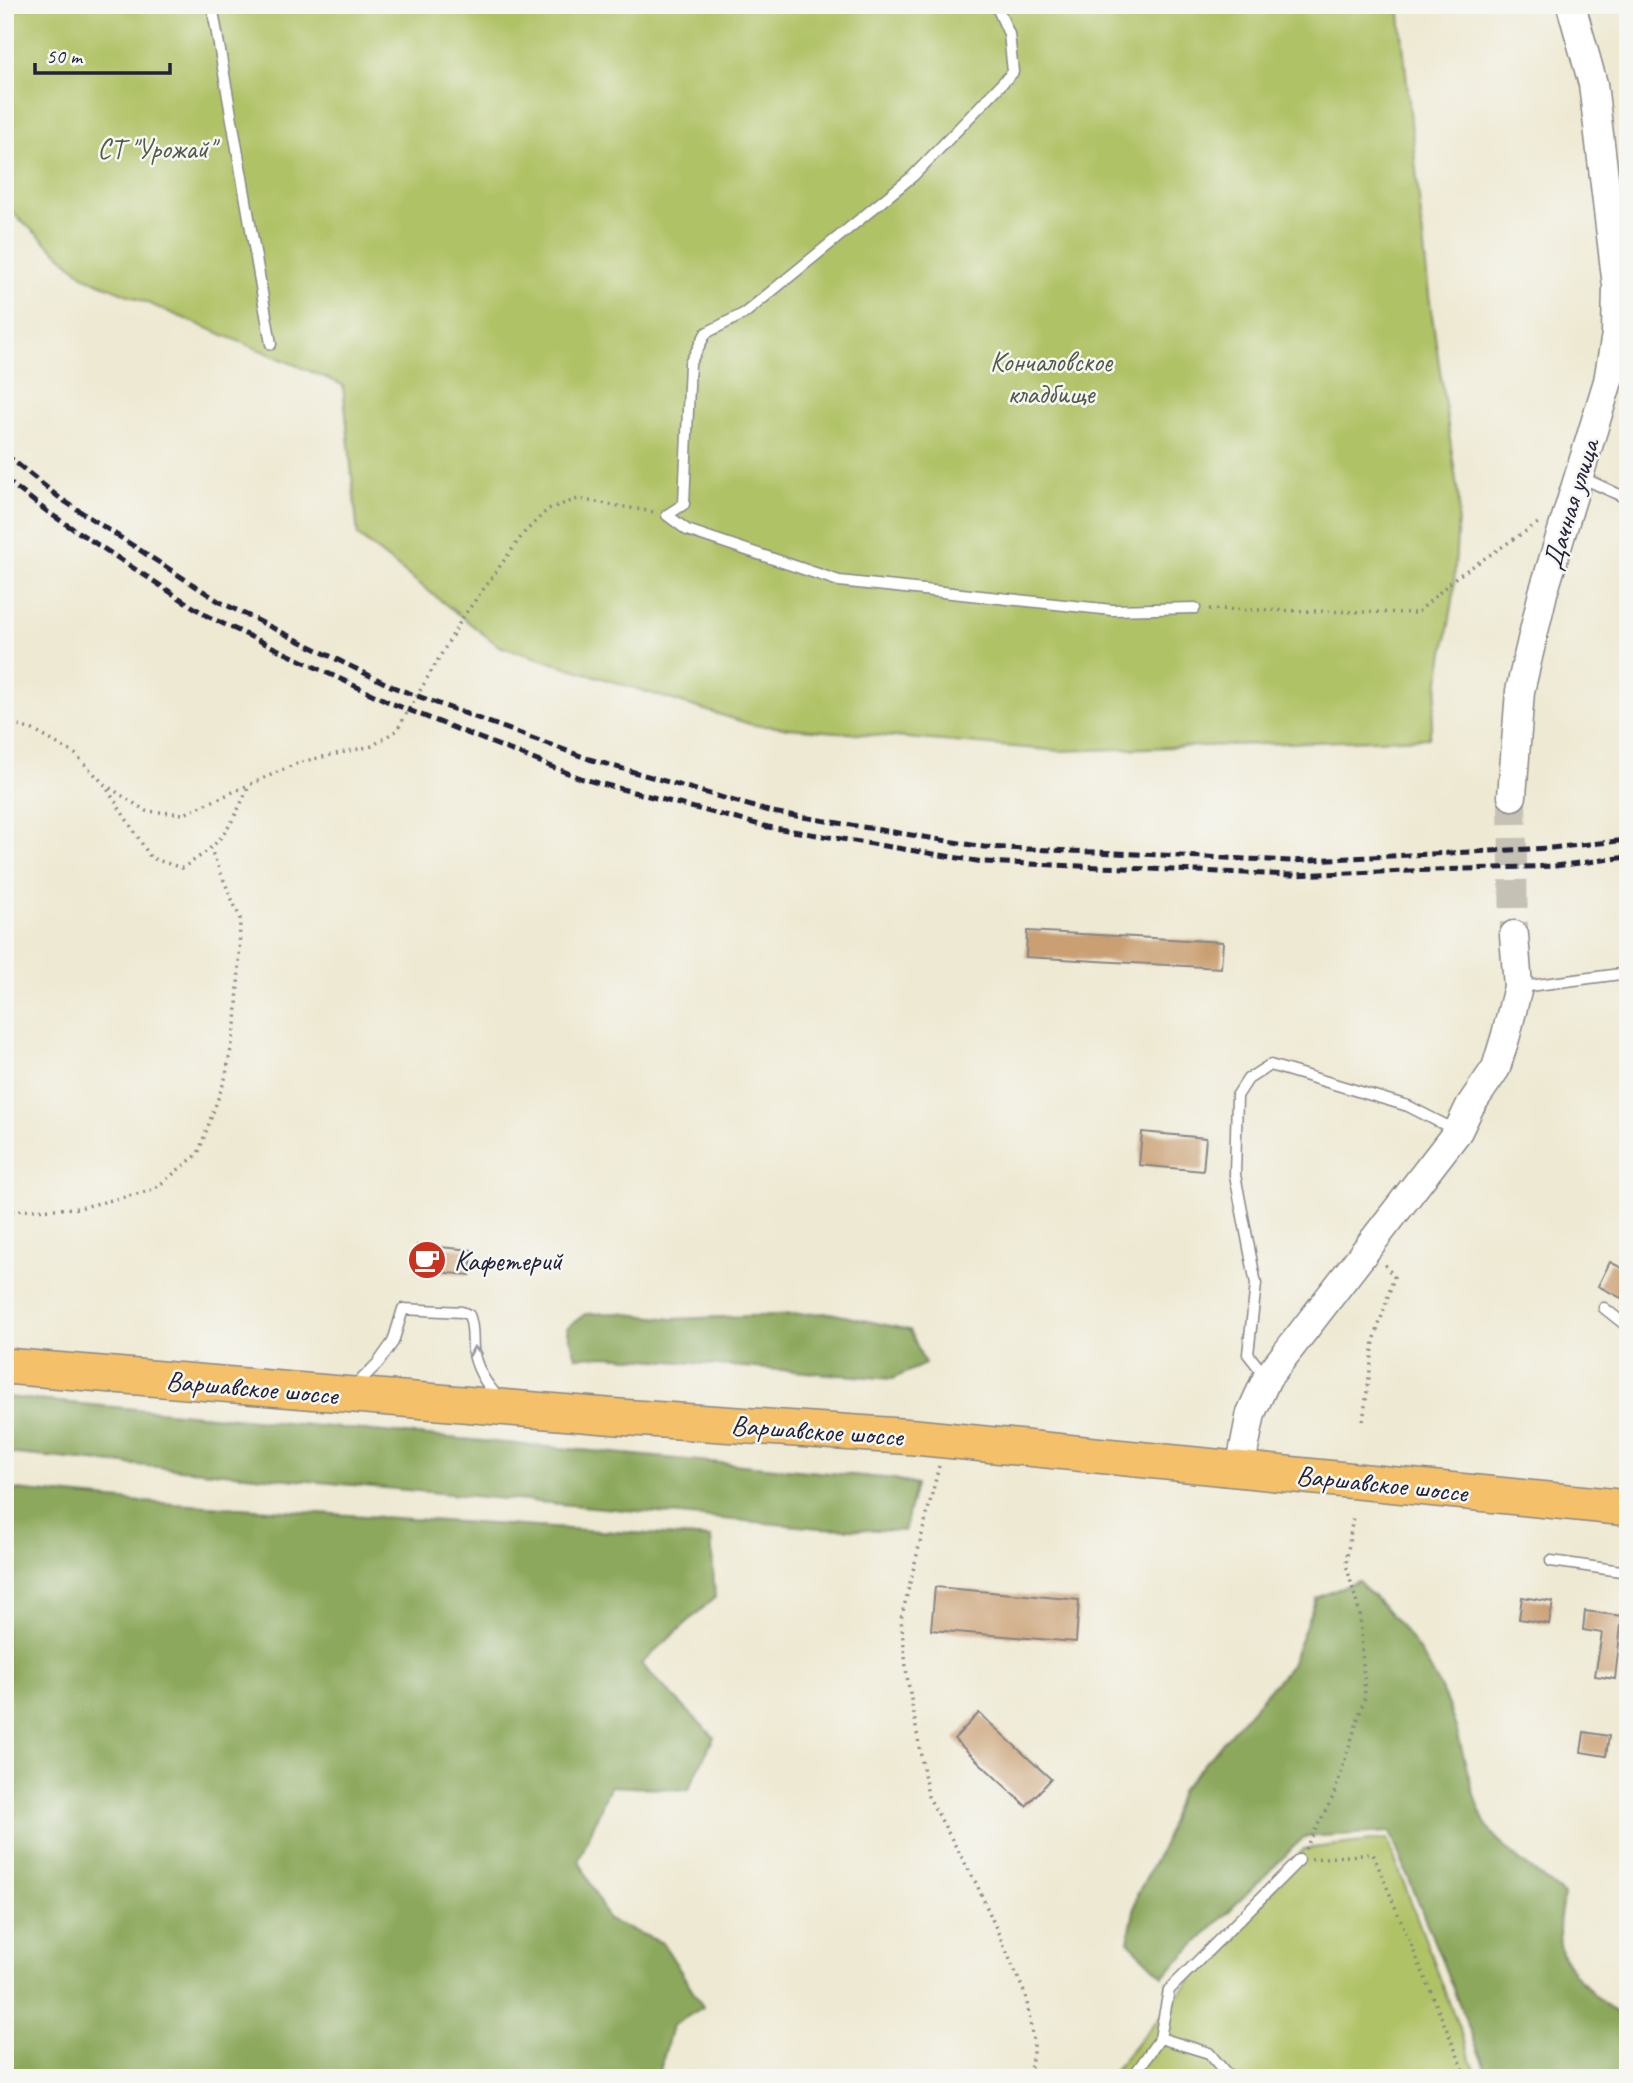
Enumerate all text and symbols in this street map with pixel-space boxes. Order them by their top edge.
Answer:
scale bar [35,32,170,76]
text: 50 m [46,43,84,69]
park label: СТ "Урожай" [97,131,220,166]
park label: Кончаловское кладбище [990,344,1114,411]
street label: Дачная улица [1534,433,1608,573]
cafe icon: Кафетерий [406,1239,448,1281]
place label: Кафетерий [454,1243,564,1278]
one-way arrow [468,1345,483,1357]
street label: Варшавское шоссе [165,1363,341,1413]
street label: Варшавское шоссе [730,1407,906,1454]
street label: Варшавское шоссе [1295,1457,1471,1510]

